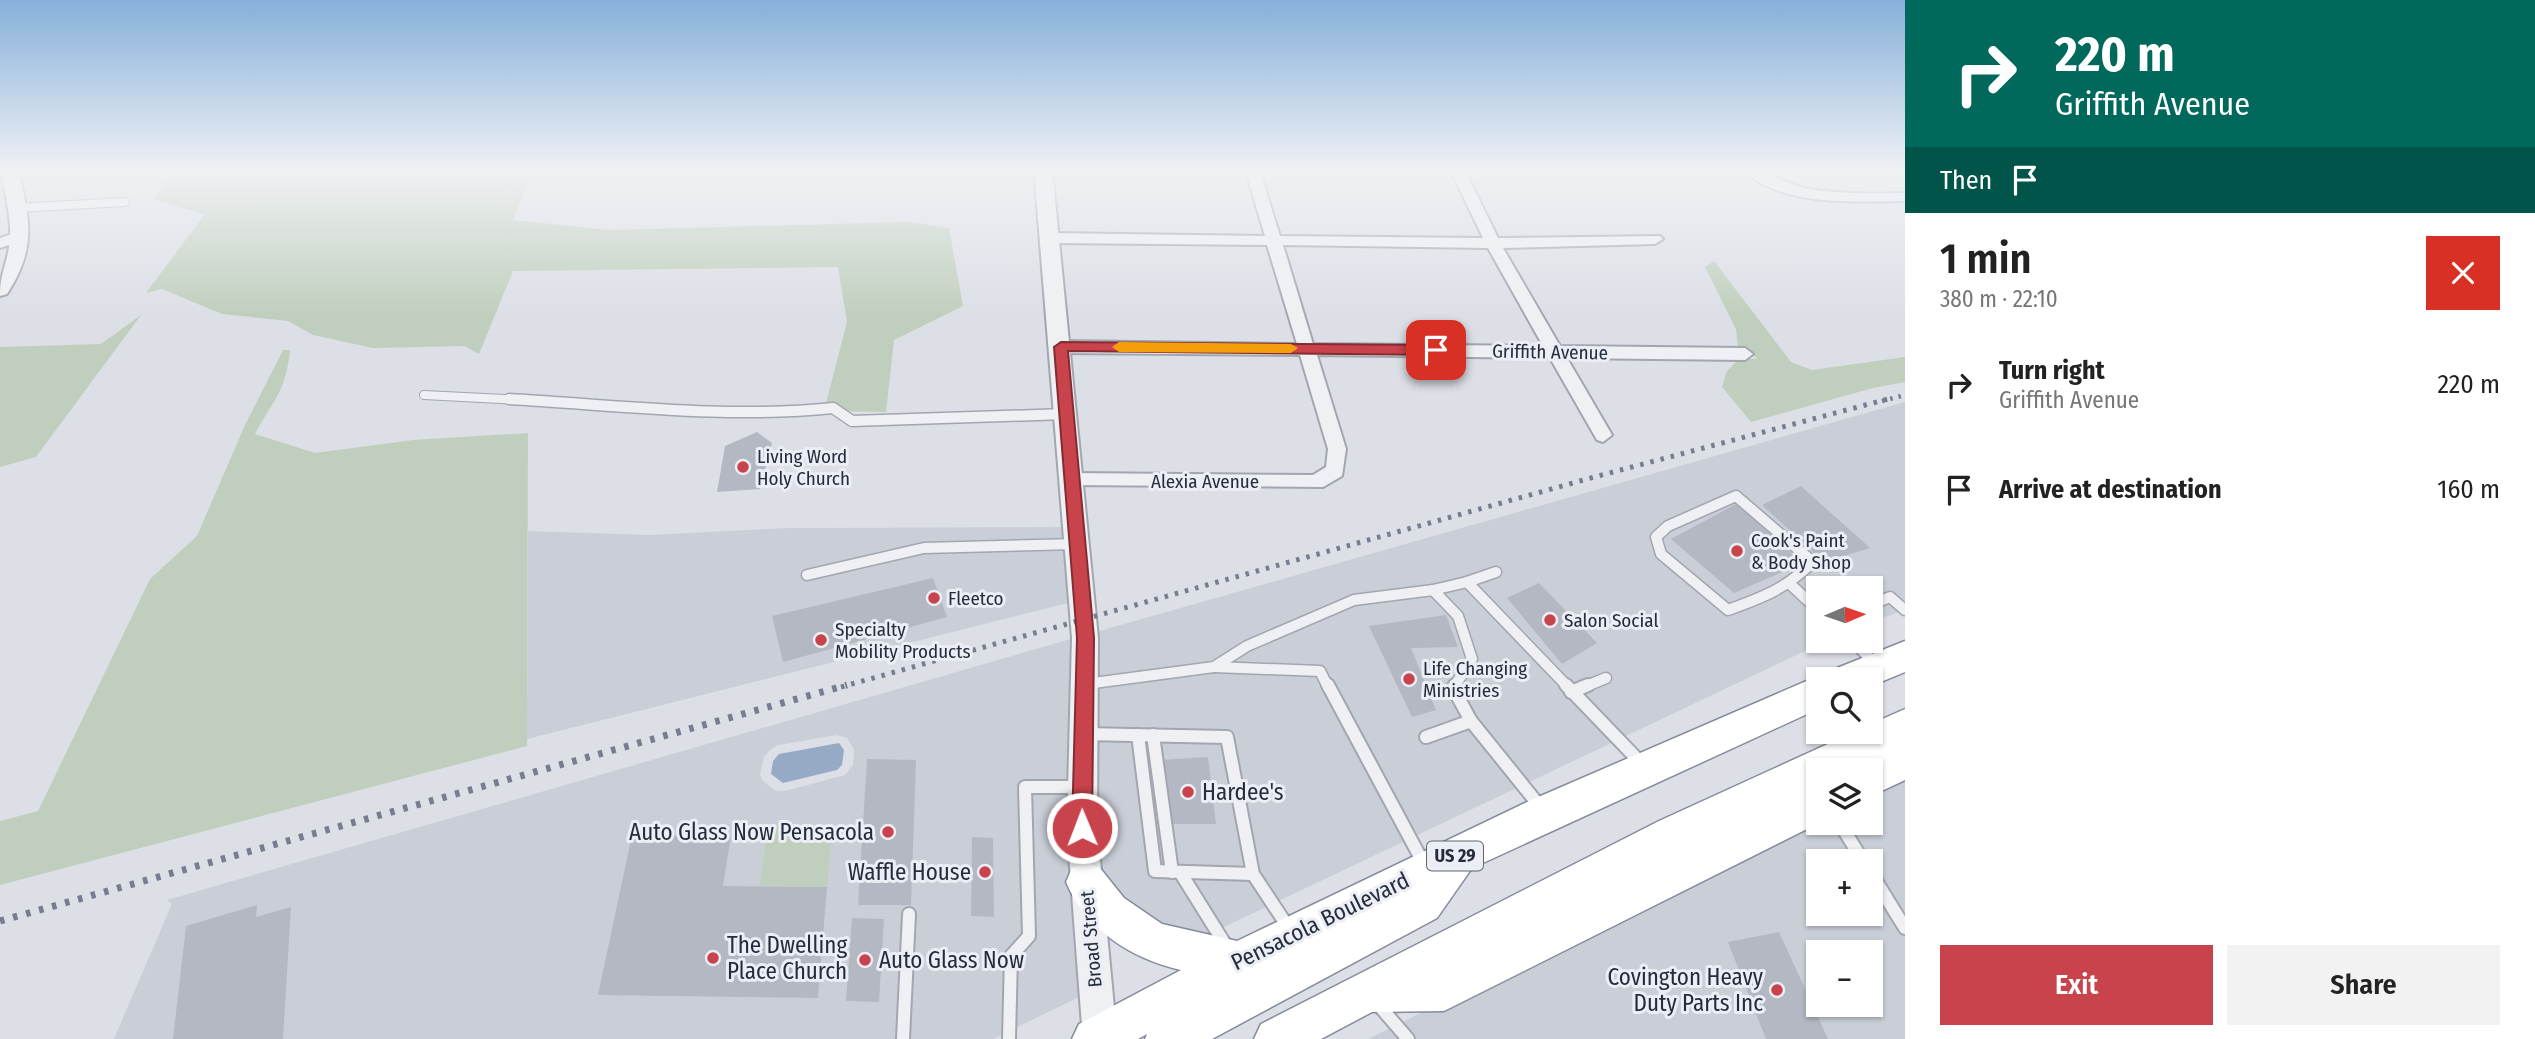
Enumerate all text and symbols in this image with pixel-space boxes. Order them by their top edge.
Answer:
text: 220 m [2055,25,2175,84]
icon: right [1940,28,2031,119]
text: Griffith Avenue [2055,85,2250,123]
icon: arrive [2006,161,2044,199]
text: Then [1940,165,1992,196]
text: 1 min [1940,234,2031,284]
button: close [2426,236,2500,310]
text: 380 m · 22:10 [1940,285,2058,313]
pin [1406,320,1466,380]
icon: arrive [1417,331,1455,369]
street label: Griffith Avenue [1492,339,1608,365]
text: Turn right [1999,355,2105,386]
icon: right [1940,366,1978,404]
text: 220 m [2437,369,2500,400]
text: Griffith Avenue [1999,386,2139,414]
place label: Living Word Holy Church [757,445,850,490]
marker: Living Word Holy Church [735,459,751,475]
street label: Alexia Avenue [1151,470,1259,493]
icon: arrive [1940,471,1978,509]
text: Arrive at destination [1999,474,2222,505]
text: 160 m [2437,474,2500,505]
place label: Cook's Paint & Body Shop [1751,529,1851,574]
marker: Cook's Paint & Body Shop [1729,543,1745,559]
north arrow [1806,576,1883,653]
map controls [1806,576,1883,1017]
place label: Fleetco [948,587,1004,610]
marker: Fleetco [926,590,942,606]
place label: Salon Social [1564,609,1658,632]
marker: Salon Social [1542,612,1558,628]
place label: Specialty Mobility Products [835,618,971,663]
marker: Specialty Mobility Products [813,632,829,648]
place label: Life Changing Ministries [1423,657,1527,702]
button: search [1806,667,1883,744]
marker: Life Changing Ministries [1401,671,1417,687]
button: layers [1806,758,1883,835]
place label: Hardee's [1202,778,1284,806]
marker: Hardee's [1180,784,1196,800]
position arrow [1045,791,1119,865]
place label: Auto Glass Now Pensacola [629,818,874,846]
marker: Auto Glass Now Pensacola [880,824,896,840]
road number: US 29 [1427,842,1483,870]
button: + [1806,849,1883,926]
place label: Waffle House [848,858,971,886]
marker: Waffle House [977,864,993,880]
street label: Pensacola Boulevard [1226,866,1414,976]
street label: Broad Street [1075,889,1107,988]
place label: The Dwelling Place Church [727,931,847,985]
button: − [1806,940,1883,1017]
button: Exit [1940,945,2213,1025]
button: Share [2227,945,2500,1025]
place label: Auto Glass Now [879,946,1024,974]
marker: The Dwelling Place Church [705,950,721,966]
marker: Auto Glass Now [857,952,873,968]
place label: Covington Heavy Duty Parts Inc [1607,963,1764,1017]
marker: Covington Heavy Duty Parts Inc [1769,982,1785,998]

